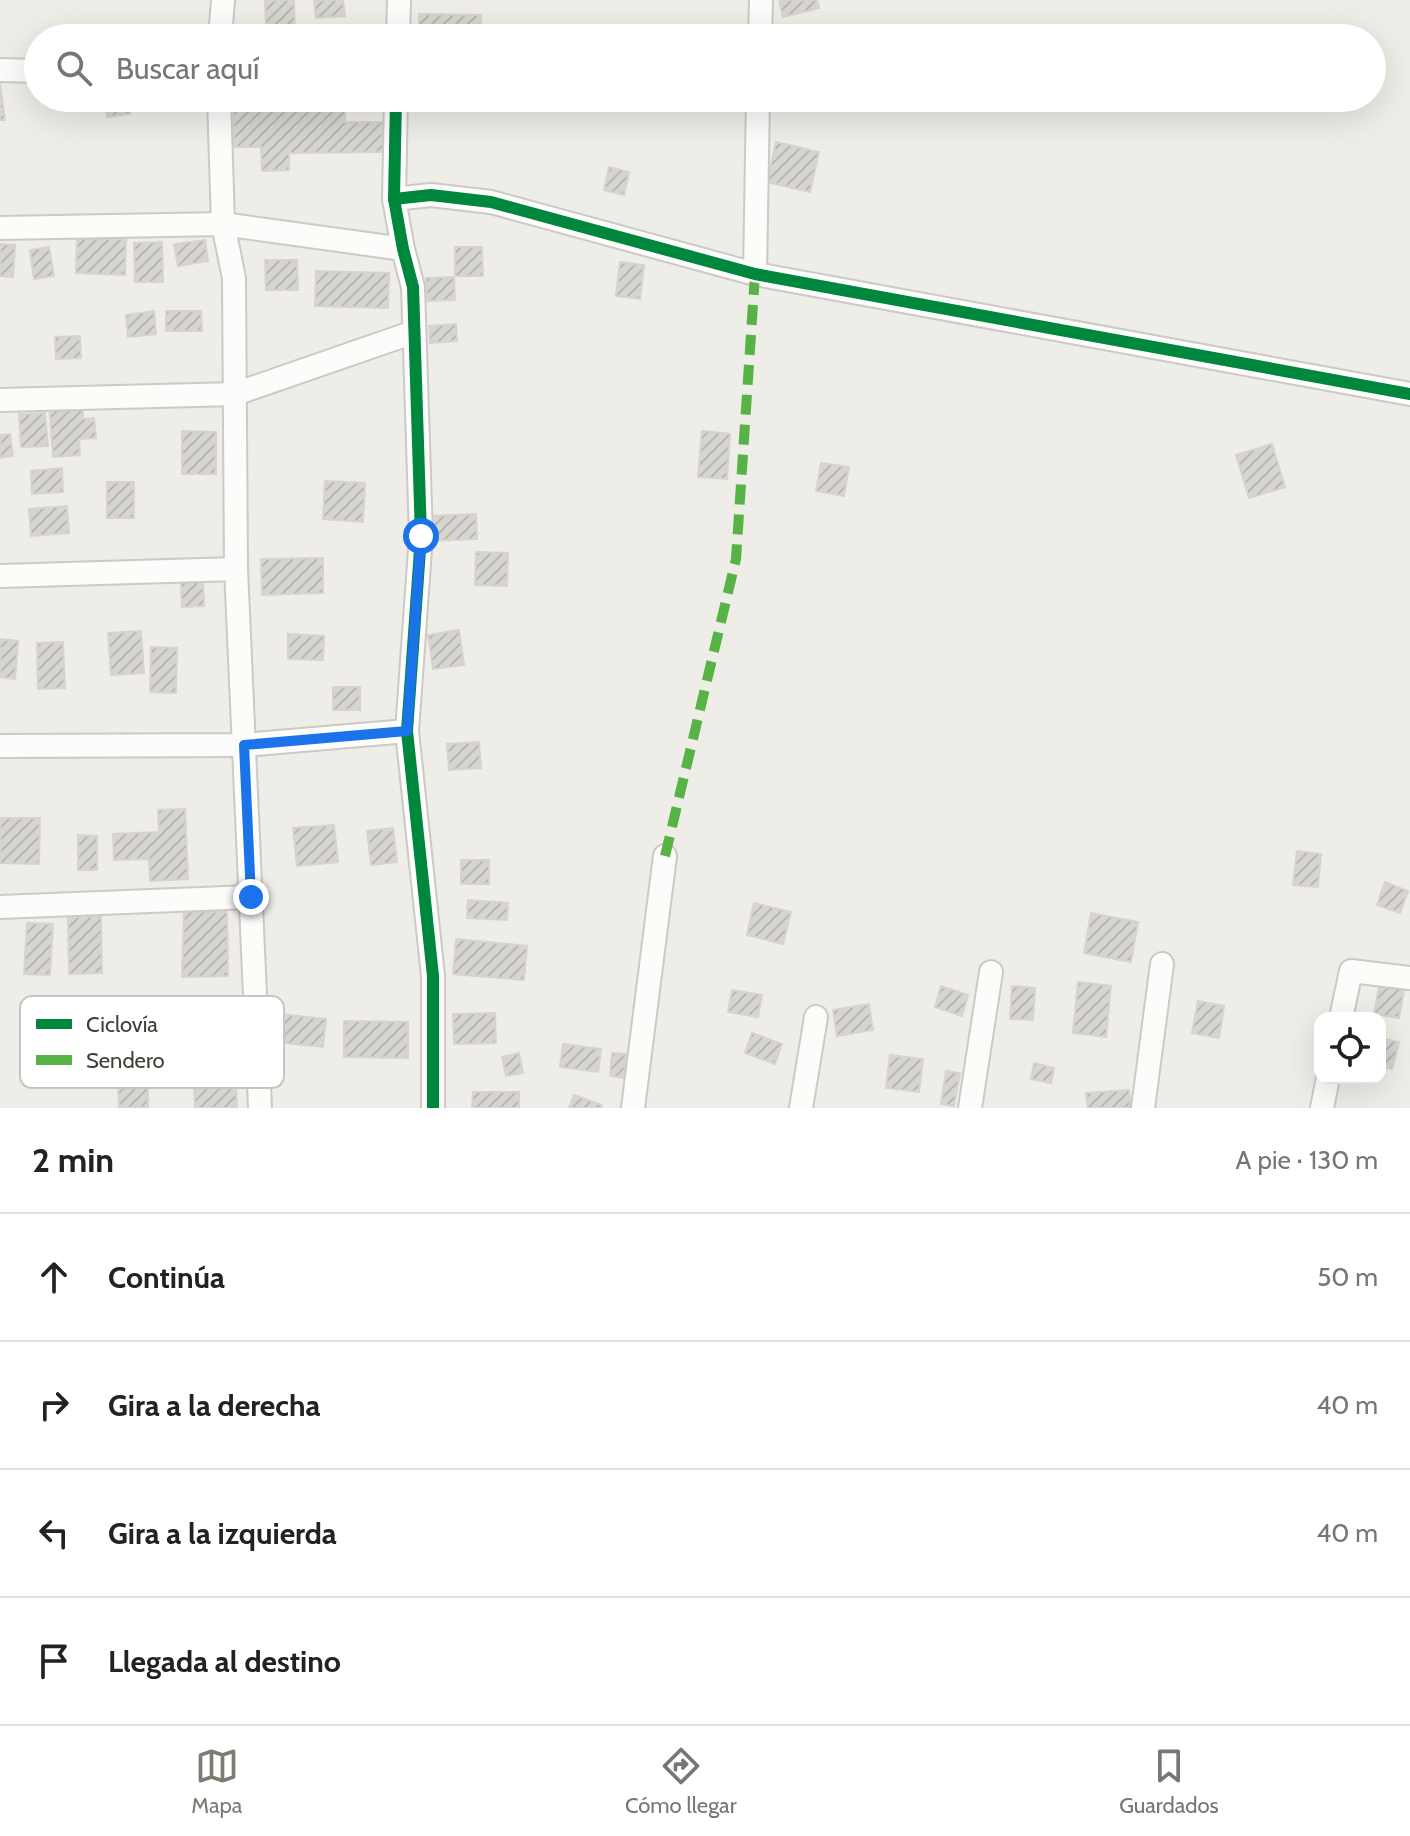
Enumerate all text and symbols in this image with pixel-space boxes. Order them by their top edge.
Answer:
search box [24,24,1386,112]
icon: search [52,46,96,90]
text: Buscar aquí [116,50,259,87]
route start [403,518,439,554]
route end [233,879,269,915]
legend [20,996,284,1088]
text: Ciclovía [86,1011,158,1038]
map controls [1314,1012,1386,1084]
button: locate [1314,1012,1386,1084]
text: Sendero [86,1047,165,1074]
text: 2 min [32,1139,114,1181]
text: A pie · 130 m [1236,1144,1378,1176]
icon: ahead [32,1255,76,1299]
text: Continúa [108,1259,225,1296]
text: 50 m [1317,1261,1378,1293]
icon: right [32,1383,76,1427]
text: Gira a la derecha [108,1387,320,1424]
text: 40 m [1316,1389,1378,1421]
icon: left [32,1511,76,1555]
text: Gira a la izquierda [108,1515,337,1552]
text: 40 m [1316,1517,1378,1549]
icon: arrive [32,1639,76,1683]
text: Llegada al destino [108,1643,341,1680]
tab: Mapa [191,1744,242,1819]
tab: Cómo llegar [625,1744,737,1819]
tab: Guardados [1119,1744,1219,1819]

